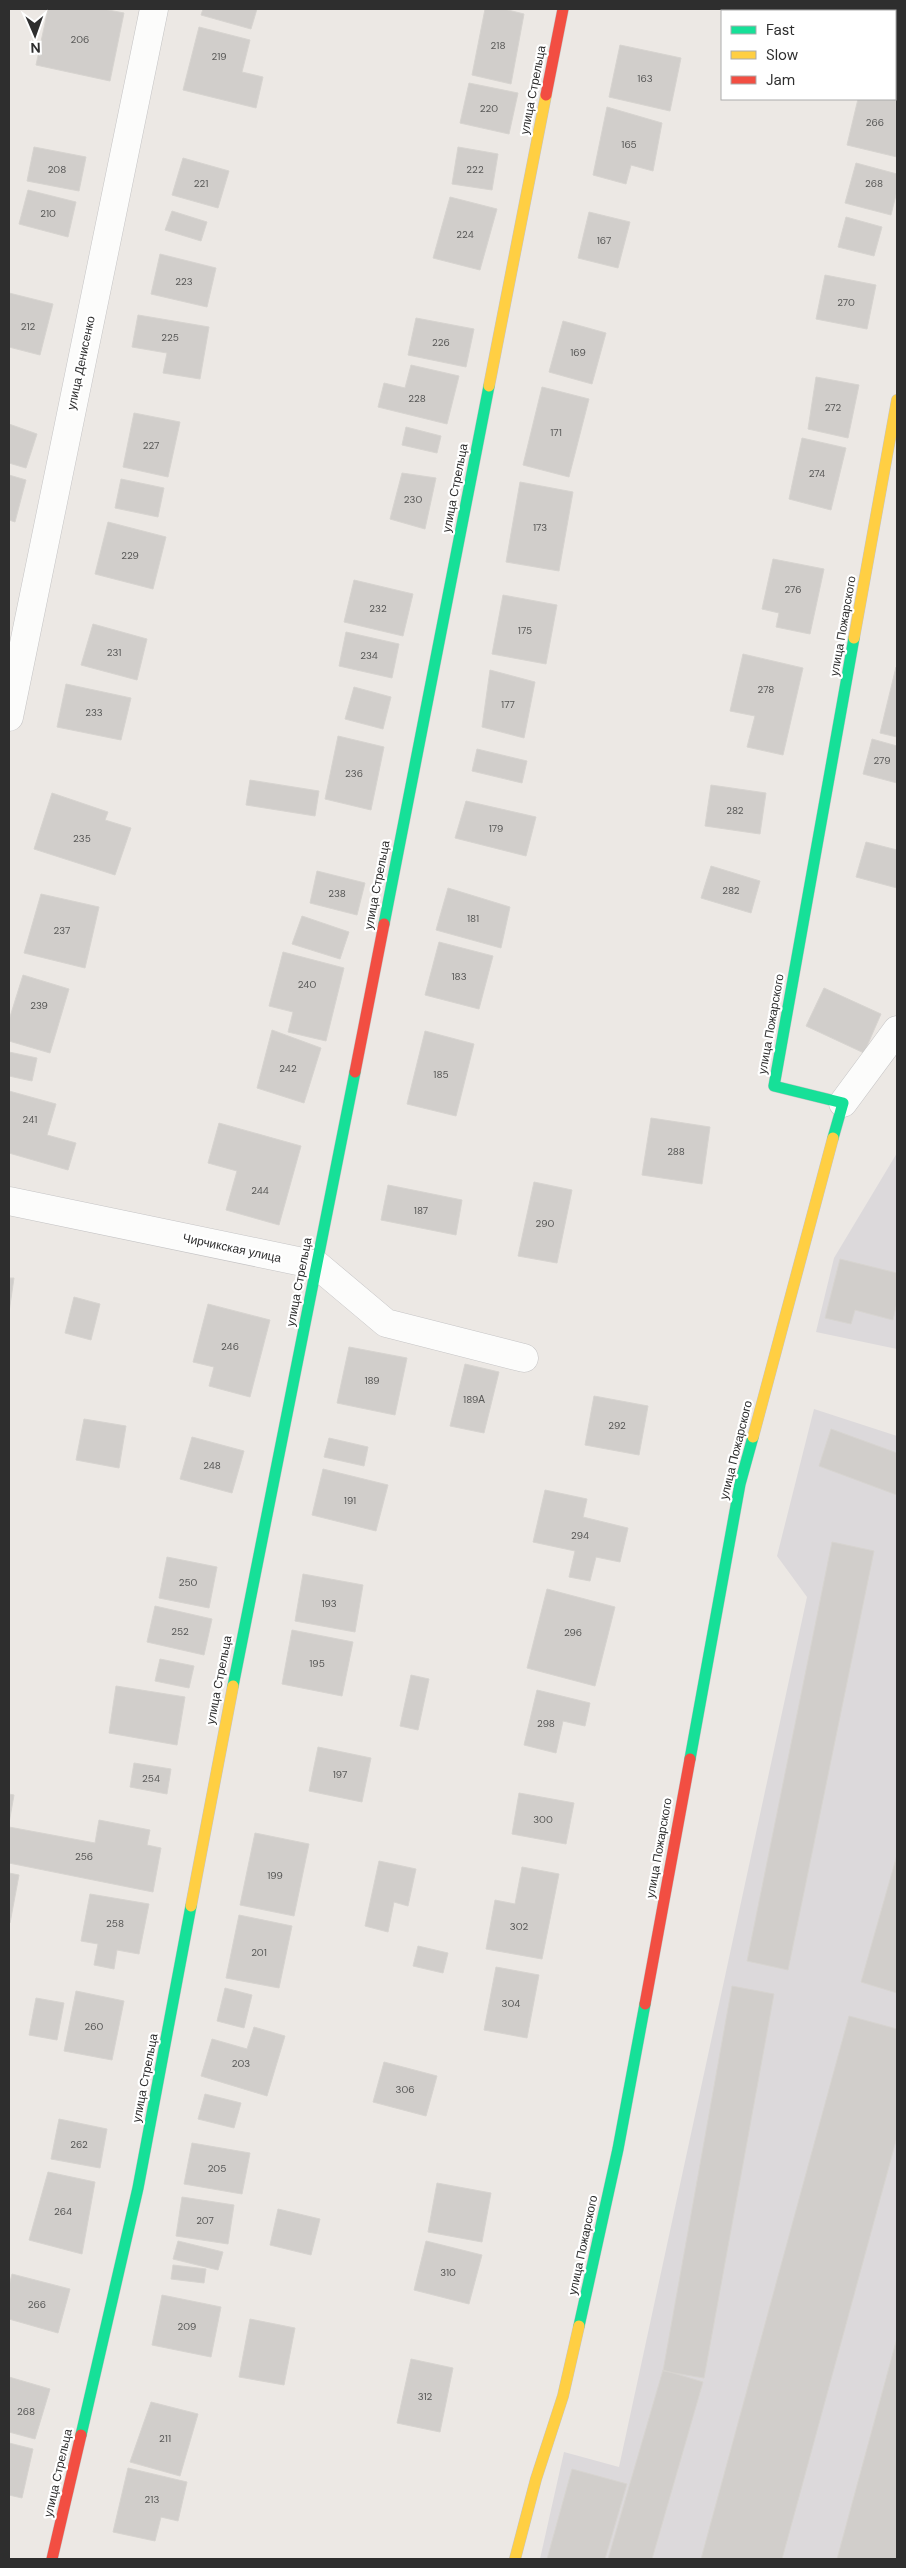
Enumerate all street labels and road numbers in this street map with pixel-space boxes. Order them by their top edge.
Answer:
street label: улица Стрельца [517,44,550,136]
street label: улица Денисенко [63,314,99,411]
street label: улица Стрельца [439,442,472,534]
street label: улица Пожарского [826,574,860,677]
street label: улица Стрельца [361,839,394,931]
street label: улица Пожарского [754,972,788,1075]
street label: Чирчикская улица [181,1230,283,1266]
street label: улица Стрельца [283,1236,316,1328]
street label: улица Пожарского [716,1398,756,1501]
street label: улица Стрельца [203,1634,236,1726]
street label: улица Пожарского [642,1796,676,1899]
street label: улица Стрельца [129,2032,162,2124]
street label: улица Пожарского [565,2193,601,2296]
street label: улица Стрельца [40,2427,76,2519]

